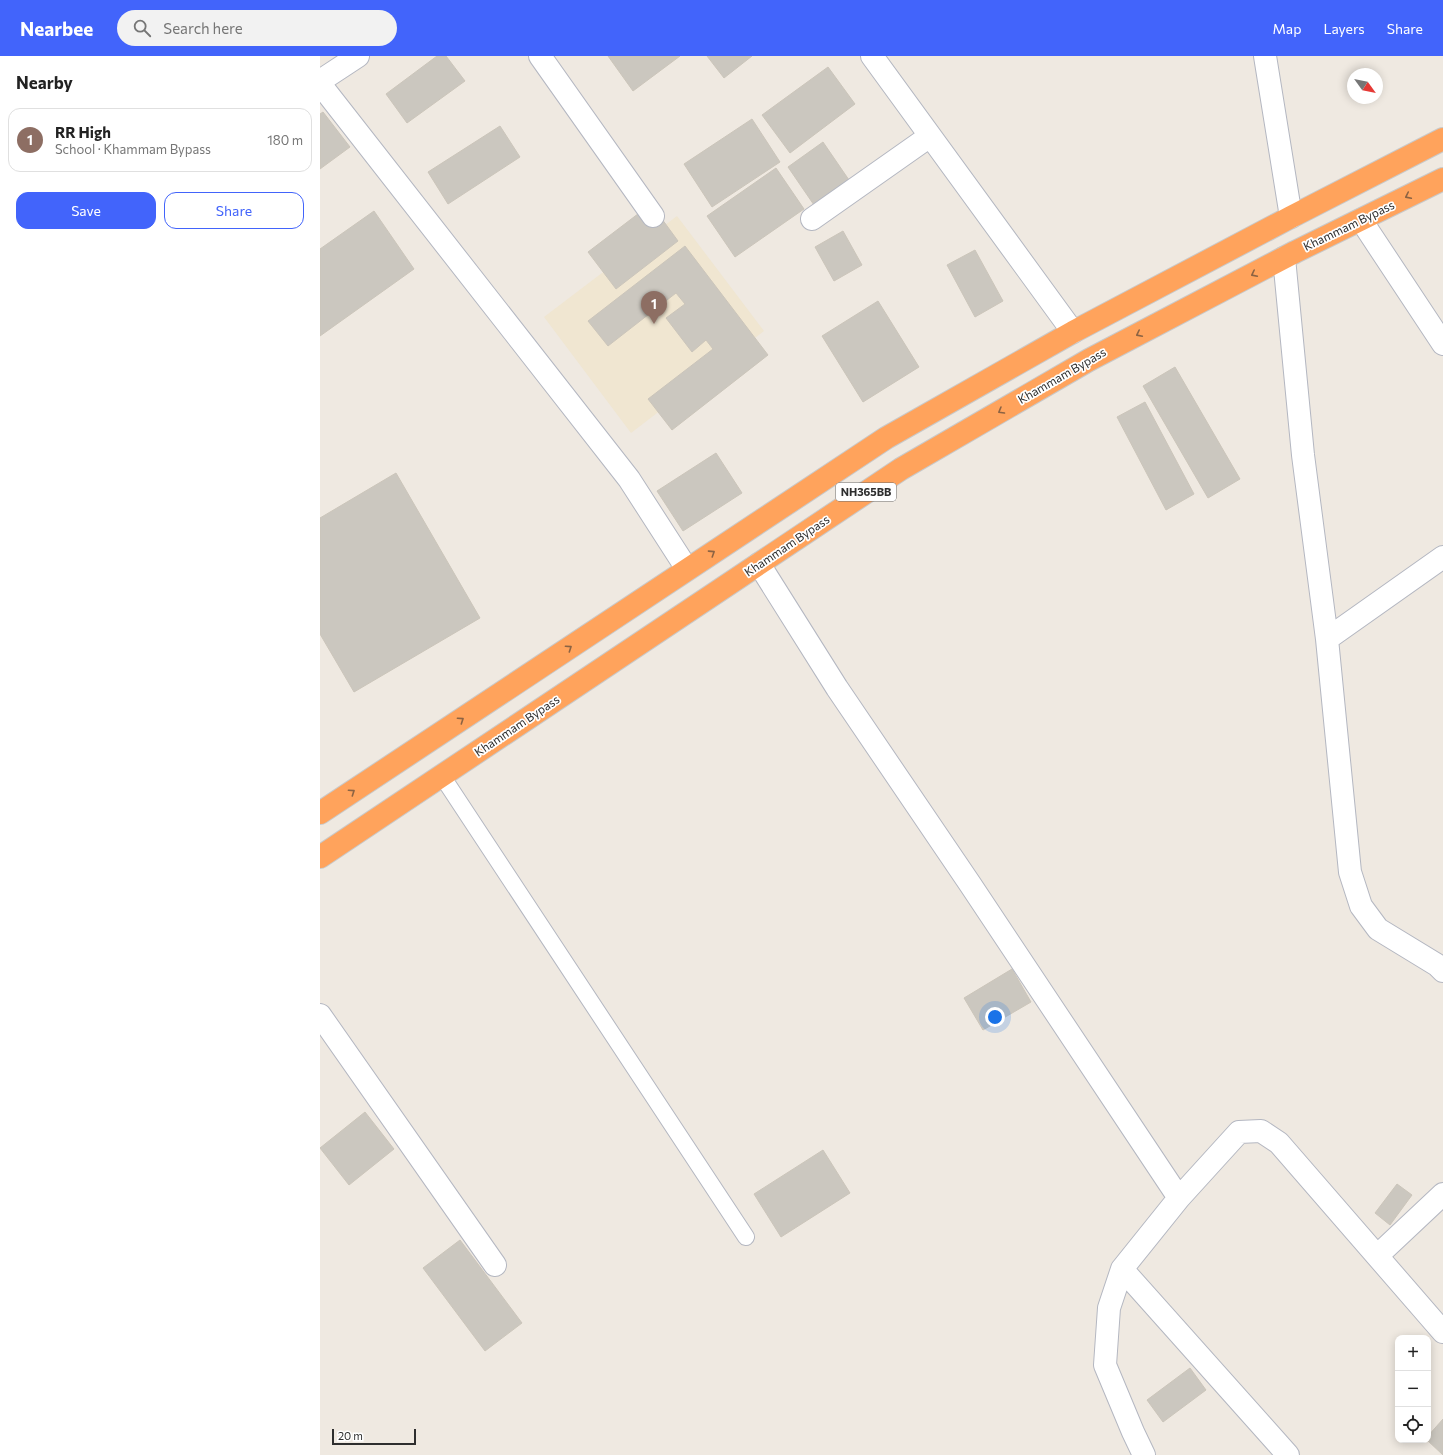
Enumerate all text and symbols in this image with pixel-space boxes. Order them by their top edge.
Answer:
search box [117,10,397,46]
text: Nearbee [20,17,93,40]
icon: search [131,17,153,39]
text: Search here [163,19,243,37]
text: Map [1273,20,1301,37]
text: Layers [1323,20,1365,37]
text: Share [1387,20,1423,37]
north arrow [1347,68,1383,104]
text: Nearby [16,72,73,93]
text: RR High [55,123,111,141]
text: 1 [27,132,33,148]
text: 180 m [267,132,303,148]
text: School · Khammam Bypass [55,141,211,157]
one-way arrow [1405,191,1412,199]
button: Save [16,192,156,229]
button: Share [164,192,304,229]
street label: Khammam Bypass [1301,197,1396,253]
one-way arrow [1251,269,1259,276]
pin: 1 [641,291,667,324]
one-way arrow [1136,329,1143,336]
street label: Khammam Bypass [1015,344,1108,406]
one-way arrow [998,406,1005,413]
road number: NH365BB [836,483,896,501]
street label: Khammam Bypass [741,512,832,579]
one-way arrow [708,550,715,558]
one-way arrow [565,645,572,653]
street label: Khammam Bypass [471,692,562,759]
one-way arrow [457,717,464,725]
one-way arrow [348,790,355,797]
your location [985,1007,1005,1027]
map controls [1395,1335,1431,1443]
button: + [1395,1335,1431,1371]
button: − [1395,1371,1431,1407]
button: locate [1395,1407,1431,1443]
scale bar [332,1427,416,1446]
text: 20 m [338,1429,363,1442]

